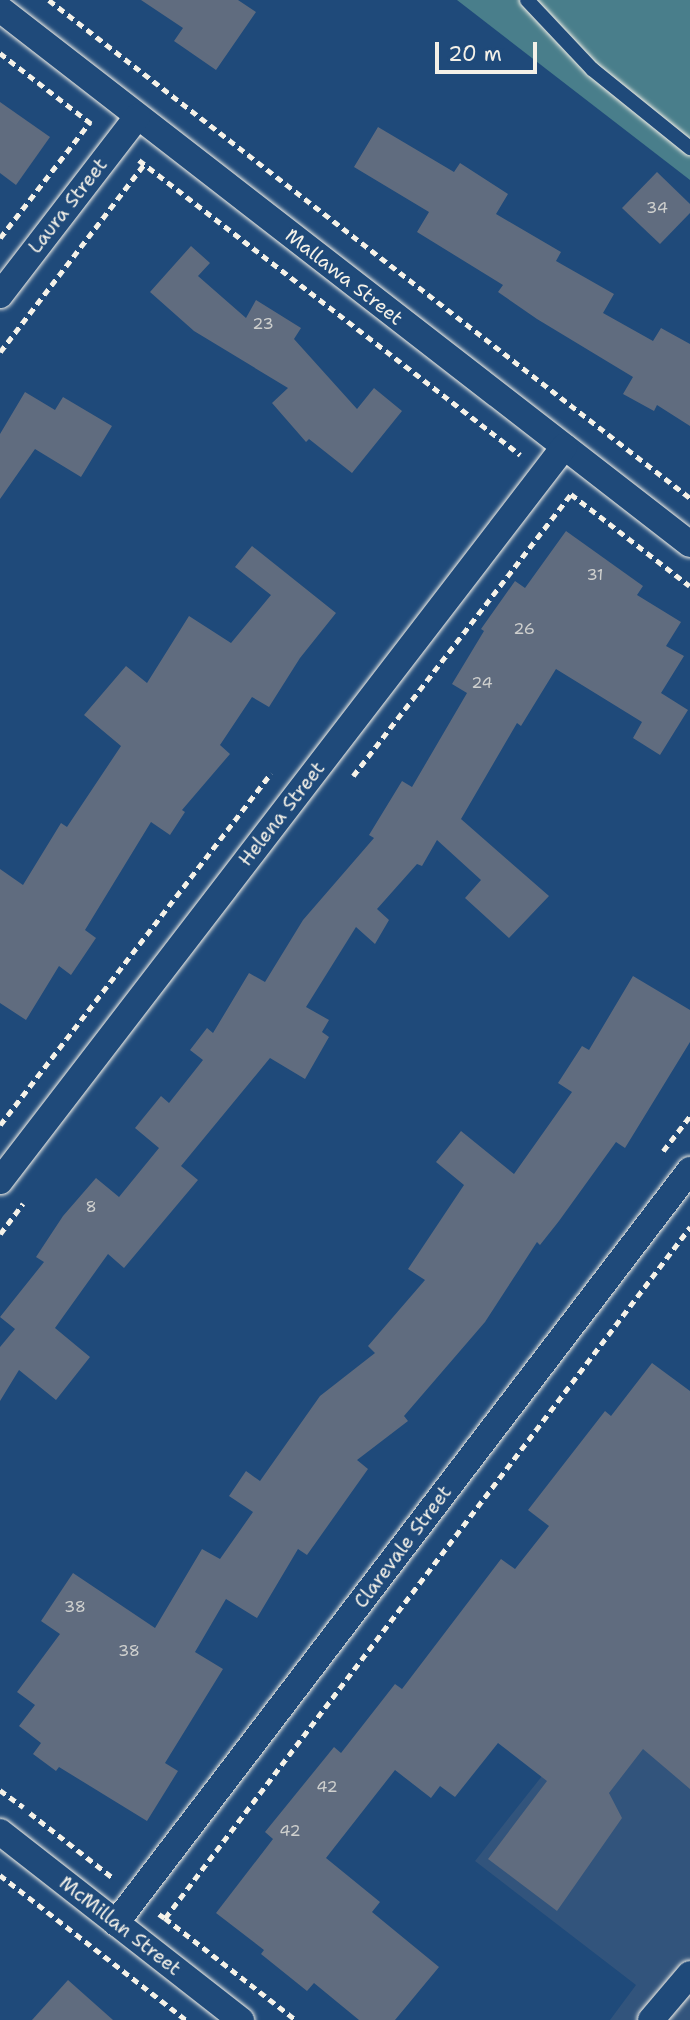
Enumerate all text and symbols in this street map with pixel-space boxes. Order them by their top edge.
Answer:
scale bar [438,28,540,72]
text: 20 m [448,40,502,68]
street label: Laura Street [24,154,112,258]
house number: 34 [646,198,668,218]
street label: Mallawa Street [281,224,407,330]
house number: 23 [252,314,274,334]
house number: 31 [586,565,604,585]
house number: 26 [513,619,535,639]
house number: 24 [471,673,493,693]
street label: Helena Street [234,757,330,871]
house number: 8 [85,1197,97,1217]
street label: Clarevale Street [350,1481,456,1613]
house number: 38 [64,1597,86,1617]
house number: 38 [118,1641,140,1661]
house number: 42 [316,1777,338,1797]
house number: 42 [279,1821,301,1841]
street label: McMillan Street [55,1871,185,1981]

